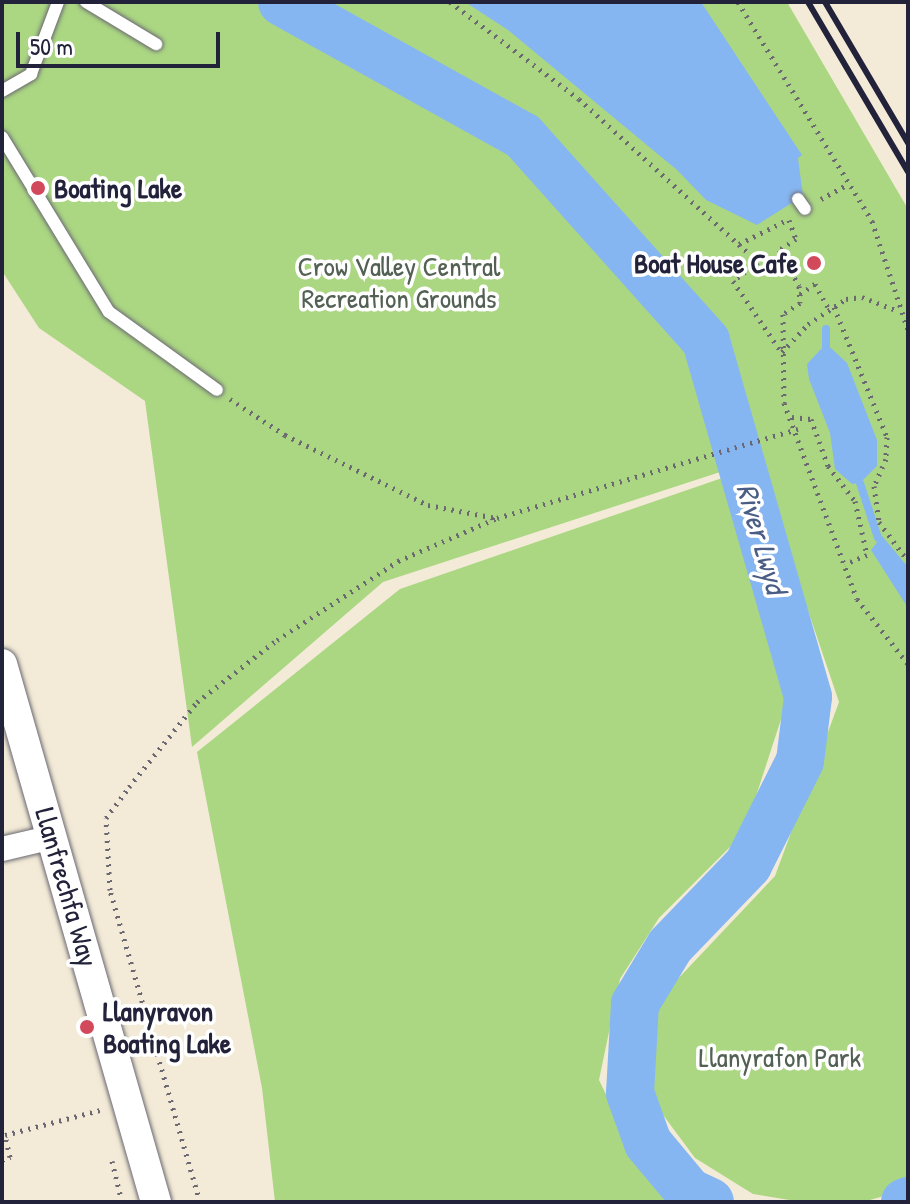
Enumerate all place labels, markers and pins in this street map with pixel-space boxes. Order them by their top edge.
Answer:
place label: Boating Lake [54,171,182,205]
marker: Boating Lake [29,179,47,197]
place label: Boat House Cafe [634,246,798,280]
marker: Boat House Cafe [805,254,823,272]
place label: Llanyravon Boating Lake [103,994,231,1060]
marker: Llanyravon Boating Lake [78,1018,96,1036]

